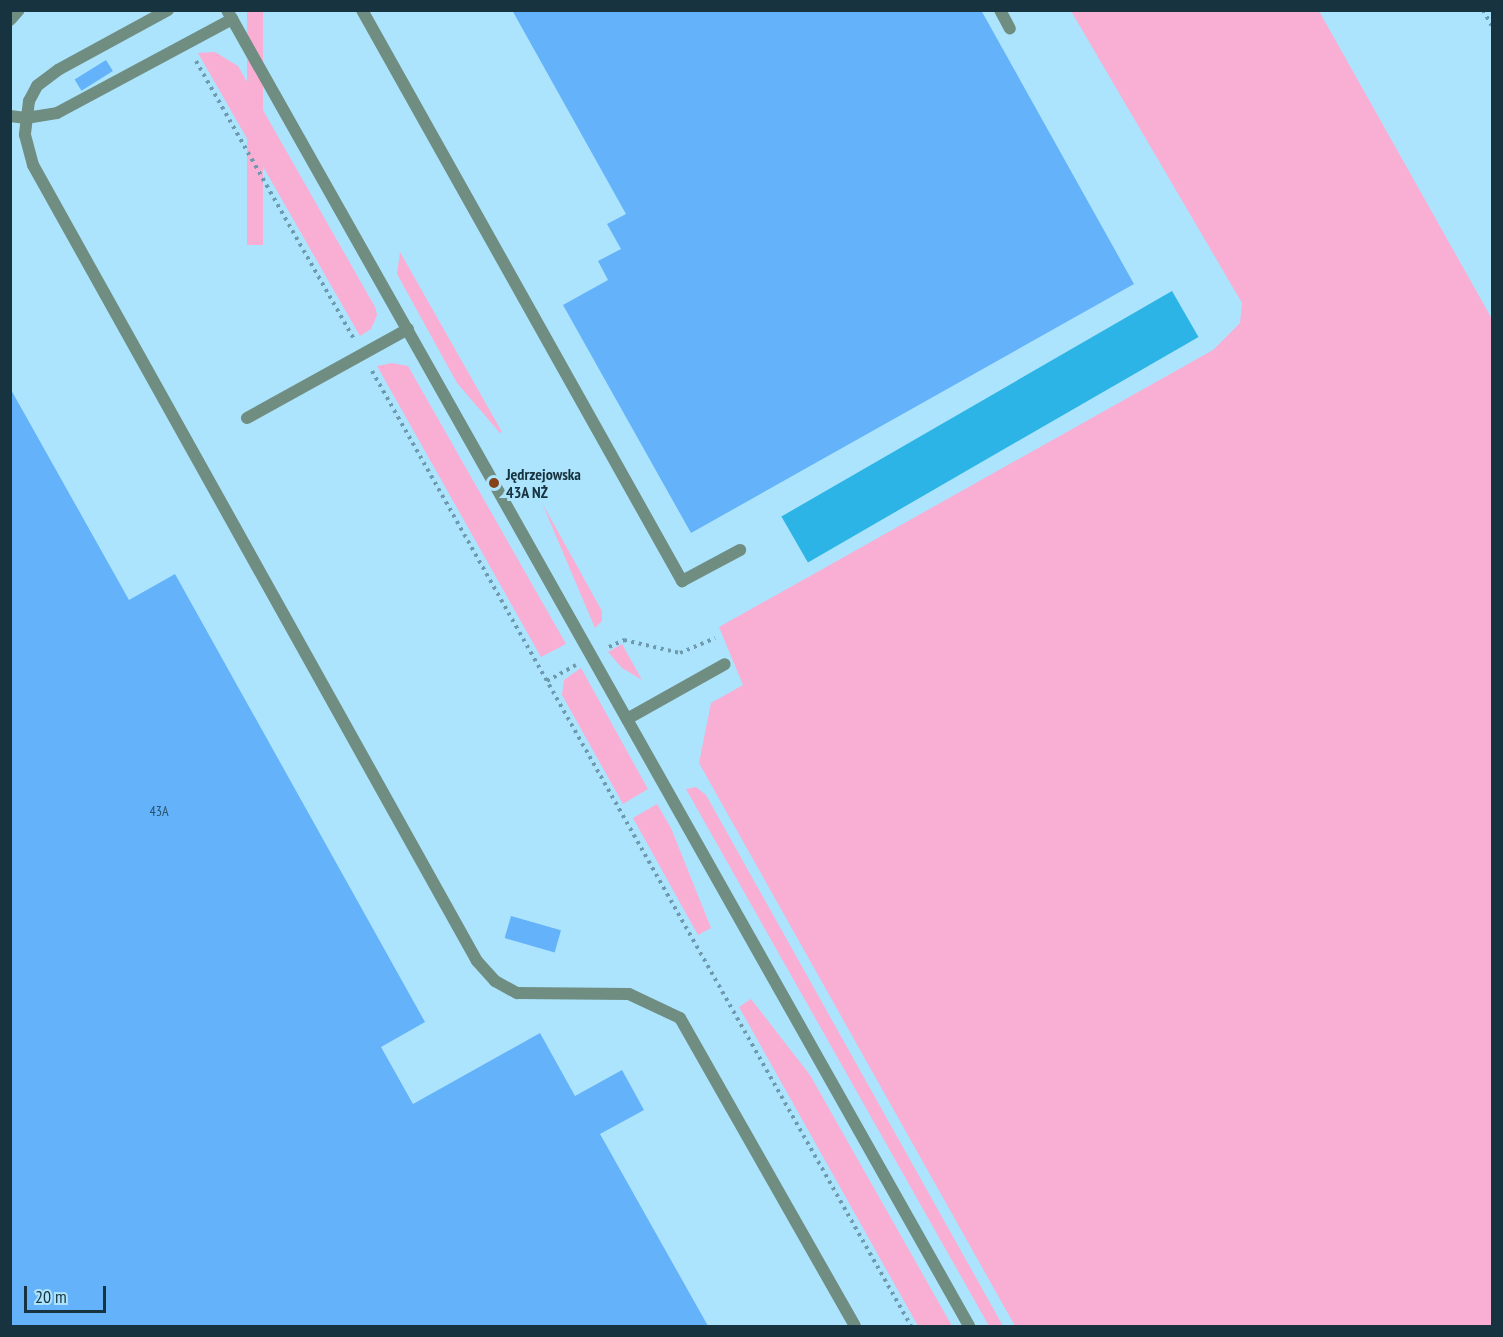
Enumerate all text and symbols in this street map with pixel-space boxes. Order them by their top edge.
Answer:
place label: Jędrzejowska 43A NŻ [506,464,581,502]
marker: Jędrzejowska 43A NŻ [487,476,501,490]
house number: 43A [149,803,169,819]
scale bar [27,1274,110,1312]
text: 20 m [35,1285,67,1308]

